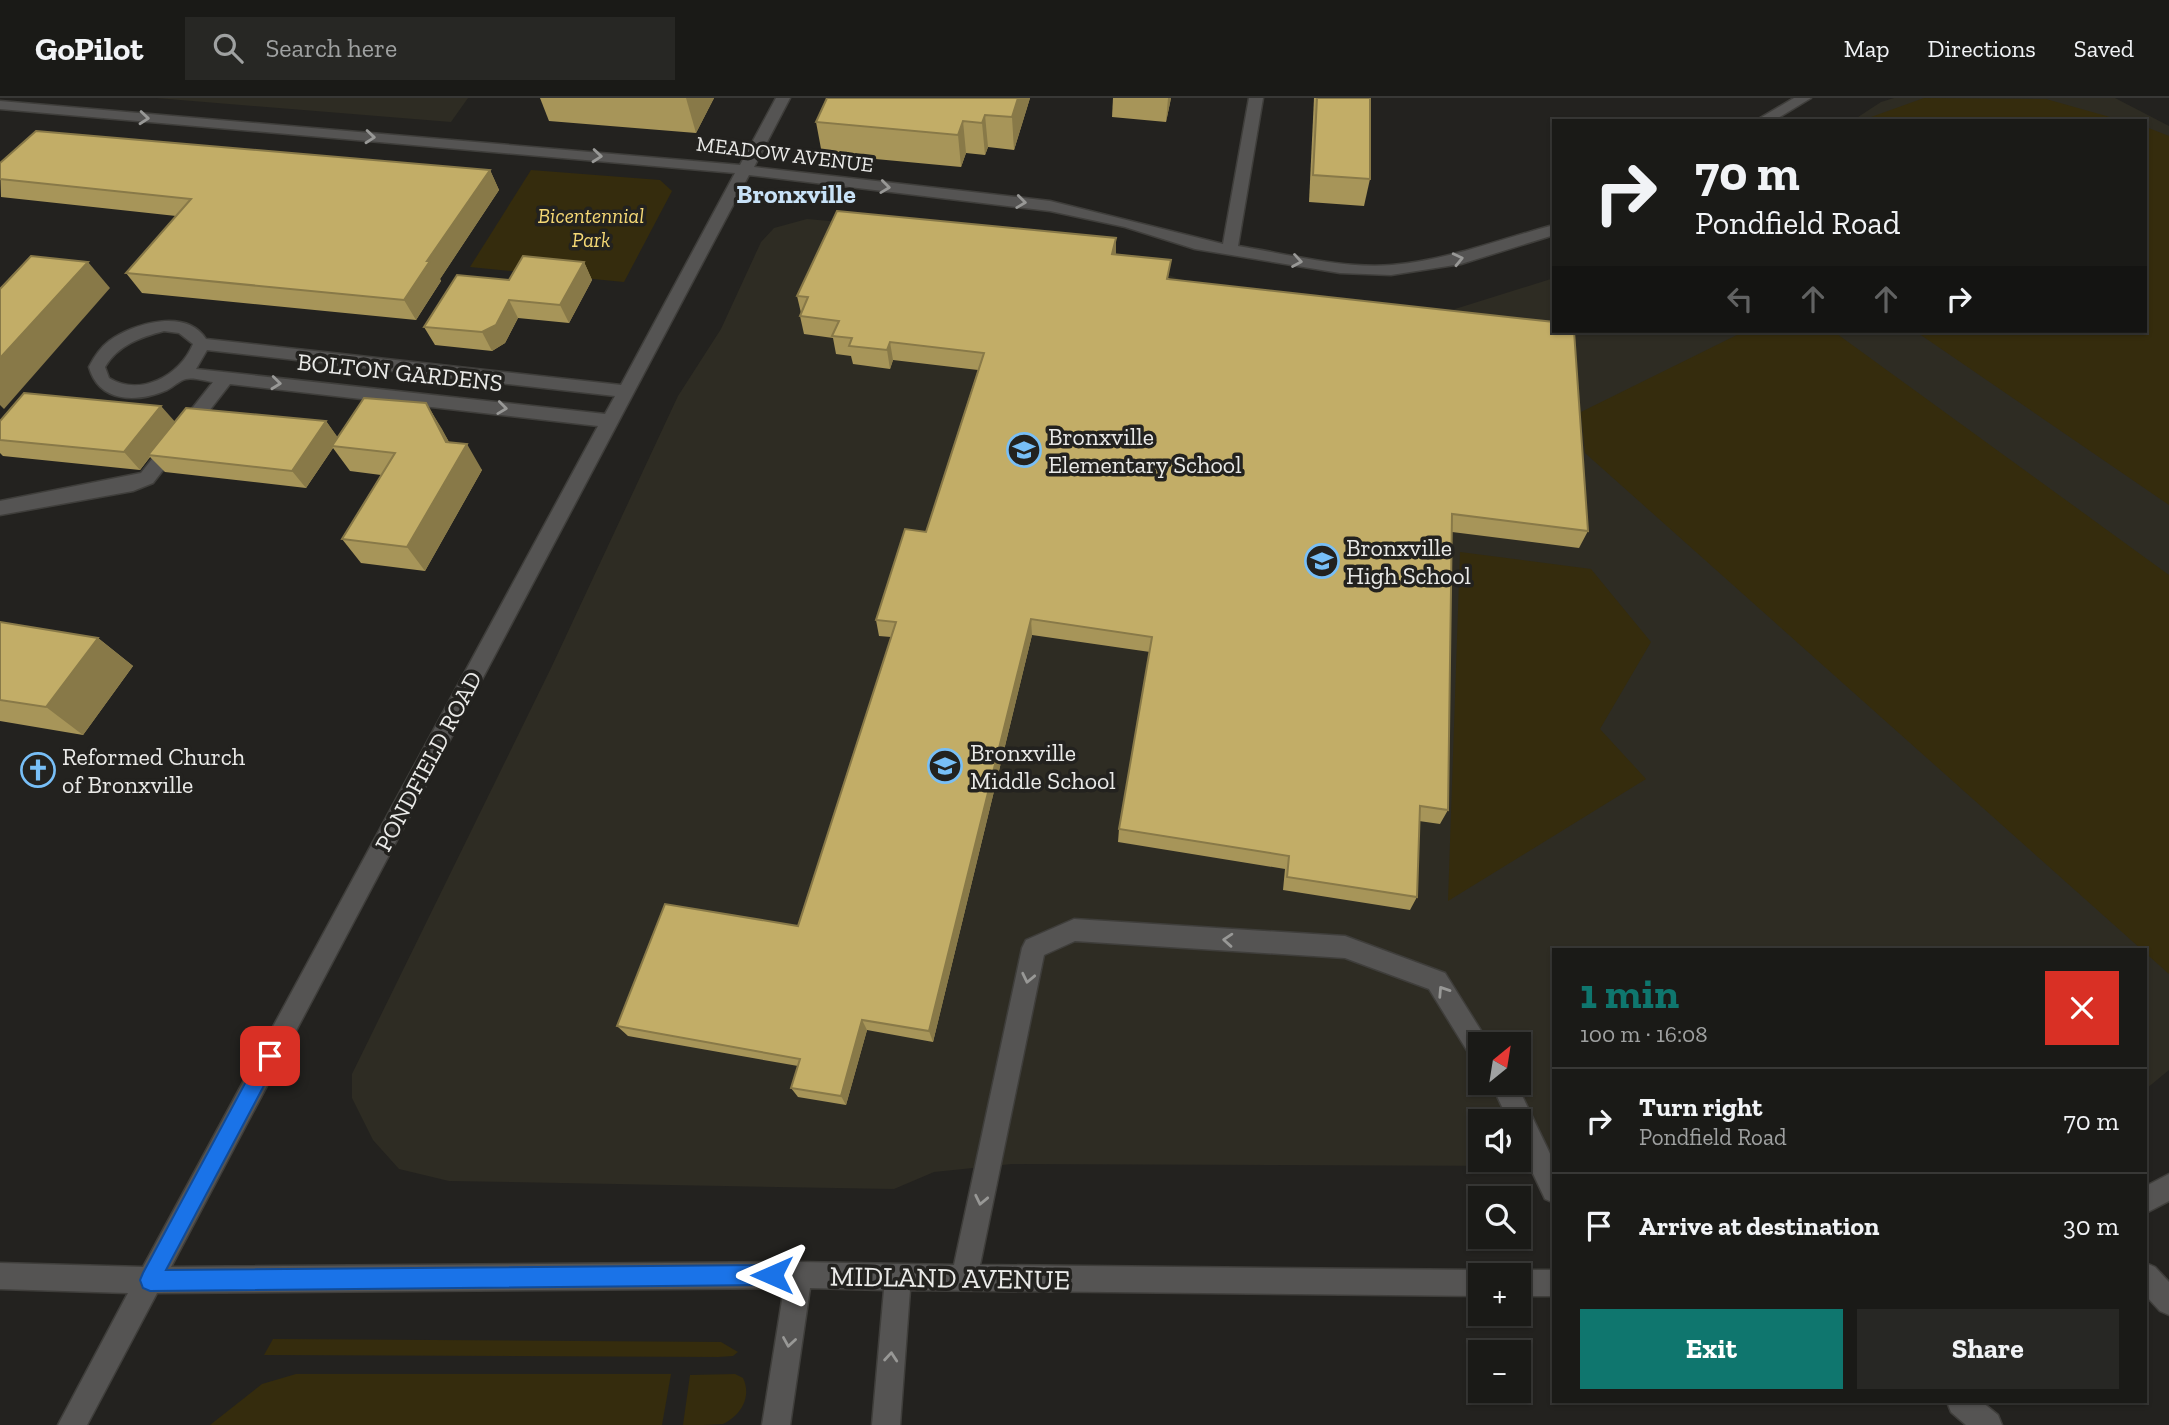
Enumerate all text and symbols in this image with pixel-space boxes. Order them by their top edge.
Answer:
search box [185,17,675,80]
text: GoPilot [35,29,143,68]
icon: search [209,29,247,67]
text: Search here [265,32,397,64]
text: Map [1844,34,1890,63]
text: Directions [1928,34,2036,63]
text: Saved [2074,34,2134,63]
one-way arrow [139,110,150,125]
one-way arrow [365,129,376,144]
street label: MEADOW AVENUE [695,131,875,177]
text: 70 m [1695,144,1800,203]
icon: right [1580,147,1671,238]
one-way arrow [592,148,603,163]
district label: Bronxville [736,178,856,210]
one-way arrow [880,179,891,194]
one-way arrow [1015,195,1027,210]
park label: Bicentennial Park [538,203,644,252]
text: Pondfield Road [1695,204,1900,242]
one-way arrow [1452,252,1464,267]
one-way arrow [1291,253,1303,268]
icon: left [1721,280,1759,318]
icon: ahead [1794,280,1832,318]
icon: ahead [1867,280,1905,318]
icon: right [1940,280,1978,318]
street label: BOLTON GARDENS [296,347,504,397]
one-way arrow [271,375,282,390]
one-way arrow [496,401,508,416]
place label: Bronxville Elementary School [1048,422,1242,479]
school or university icon: Bronxville Elementary School [1005,431,1043,469]
place label: Bronxville High School [1346,533,1471,590]
school or university icon: Bronxville High School [1303,542,1341,580]
street label: PONDFIELD ROAD [368,666,488,856]
place label: Bronxville Middle School [970,738,1116,795]
place label: Reformed Church of Bronxville [62,742,246,799]
school or university icon: Bronxville Middle School [926,747,964,785]
church icon: Reformed Church of Bronxville [19,751,57,789]
one-way arrow [1222,932,1233,947]
text: 1 min [1580,968,1679,1019]
button: close [2045,971,2119,1045]
one-way arrow [1022,972,1036,984]
one-way arrow [1438,986,1451,999]
text: 100 m · 16:08 [1580,1020,1708,1048]
pin [240,1026,300,1086]
north arrow [1468,1032,1531,1096]
map controls [1468,1032,1531,1403]
icon: arrive [251,1037,289,1075]
text: Turn right [1639,1091,1762,1123]
icon: right [1580,1102,1618,1140]
text: 70 m [2063,1105,2119,1137]
button: sound [1468,1109,1531,1172]
text: Pondfield Road [1639,1123,1787,1151]
button: search [1468,1186,1531,1249]
one-way arrow [975,1194,989,1206]
icon: arrive [1580,1207,1618,1245]
text: Arrive at destination [1639,1210,1879,1242]
text: 30 m [2063,1210,2119,1242]
position arrow [735,1238,809,1312]
street label: MIDLAND AVENUE [829,1259,1071,1297]
button: + [1468,1263,1531,1326]
button: Exit [1580,1309,1843,1389]
button: Share [1857,1309,2119,1389]
one-way arrow [782,1336,797,1348]
button: − [1468,1340,1531,1403]
one-way arrow [883,1351,898,1362]

